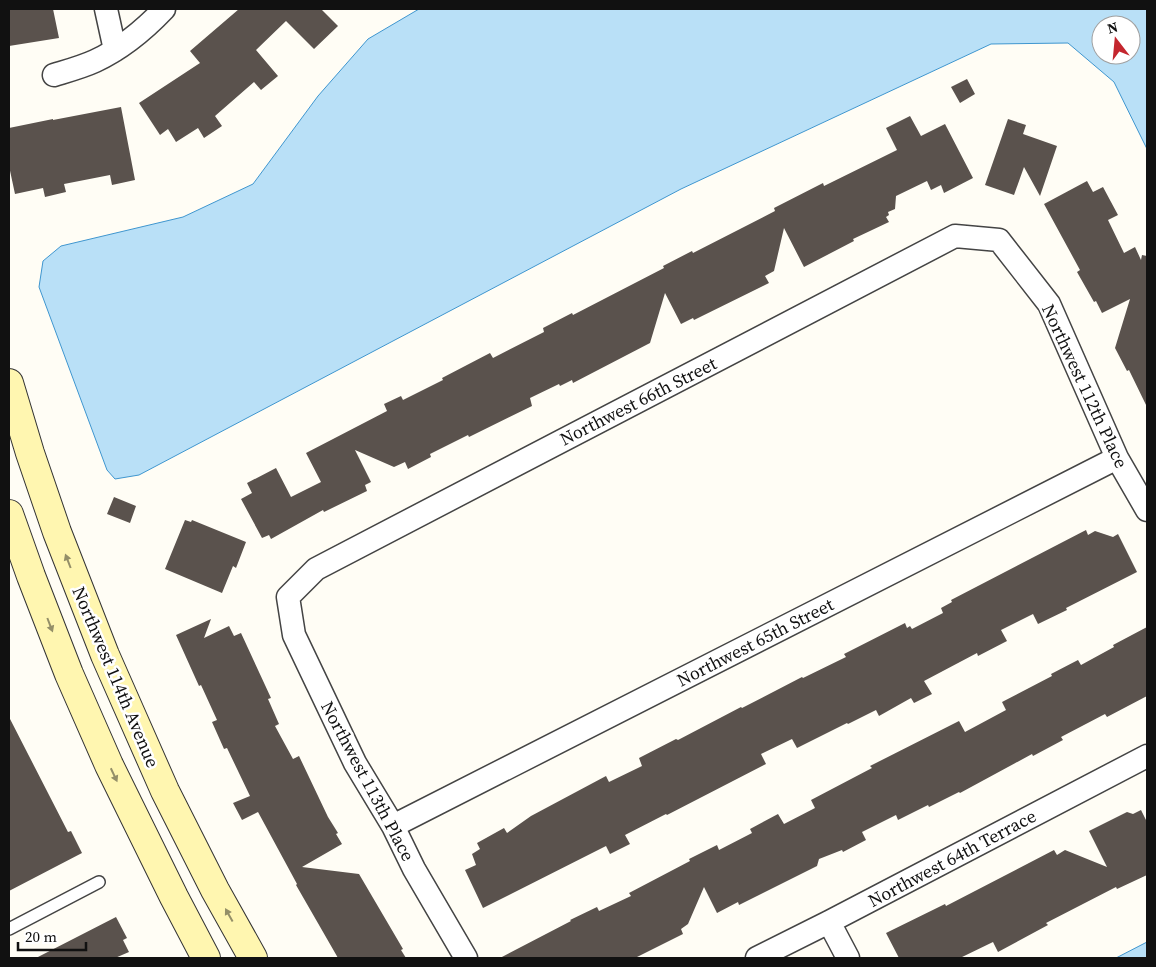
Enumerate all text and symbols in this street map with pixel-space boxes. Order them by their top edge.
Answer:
north arrow [1091,15,1141,65]
text: N [1105,16,1120,39]
street label: Northwest 112th Place [1036,300,1134,472]
street label: Northwest 66th Street [555,351,721,451]
one-way arrow [64,553,72,568]
street label: Northwest 114th Avenue [67,583,165,771]
street label: Northwest 65th Street [672,592,838,692]
one-way arrow [46,618,54,633]
street label: Northwest 113th Place [315,696,421,866]
one-way arrow [110,768,118,782]
street label: Northwest 64th Terrace [864,803,1040,913]
one-way arrow [225,909,234,922]
scale bar [18,920,85,952]
text: 20 m [25,926,57,947]

